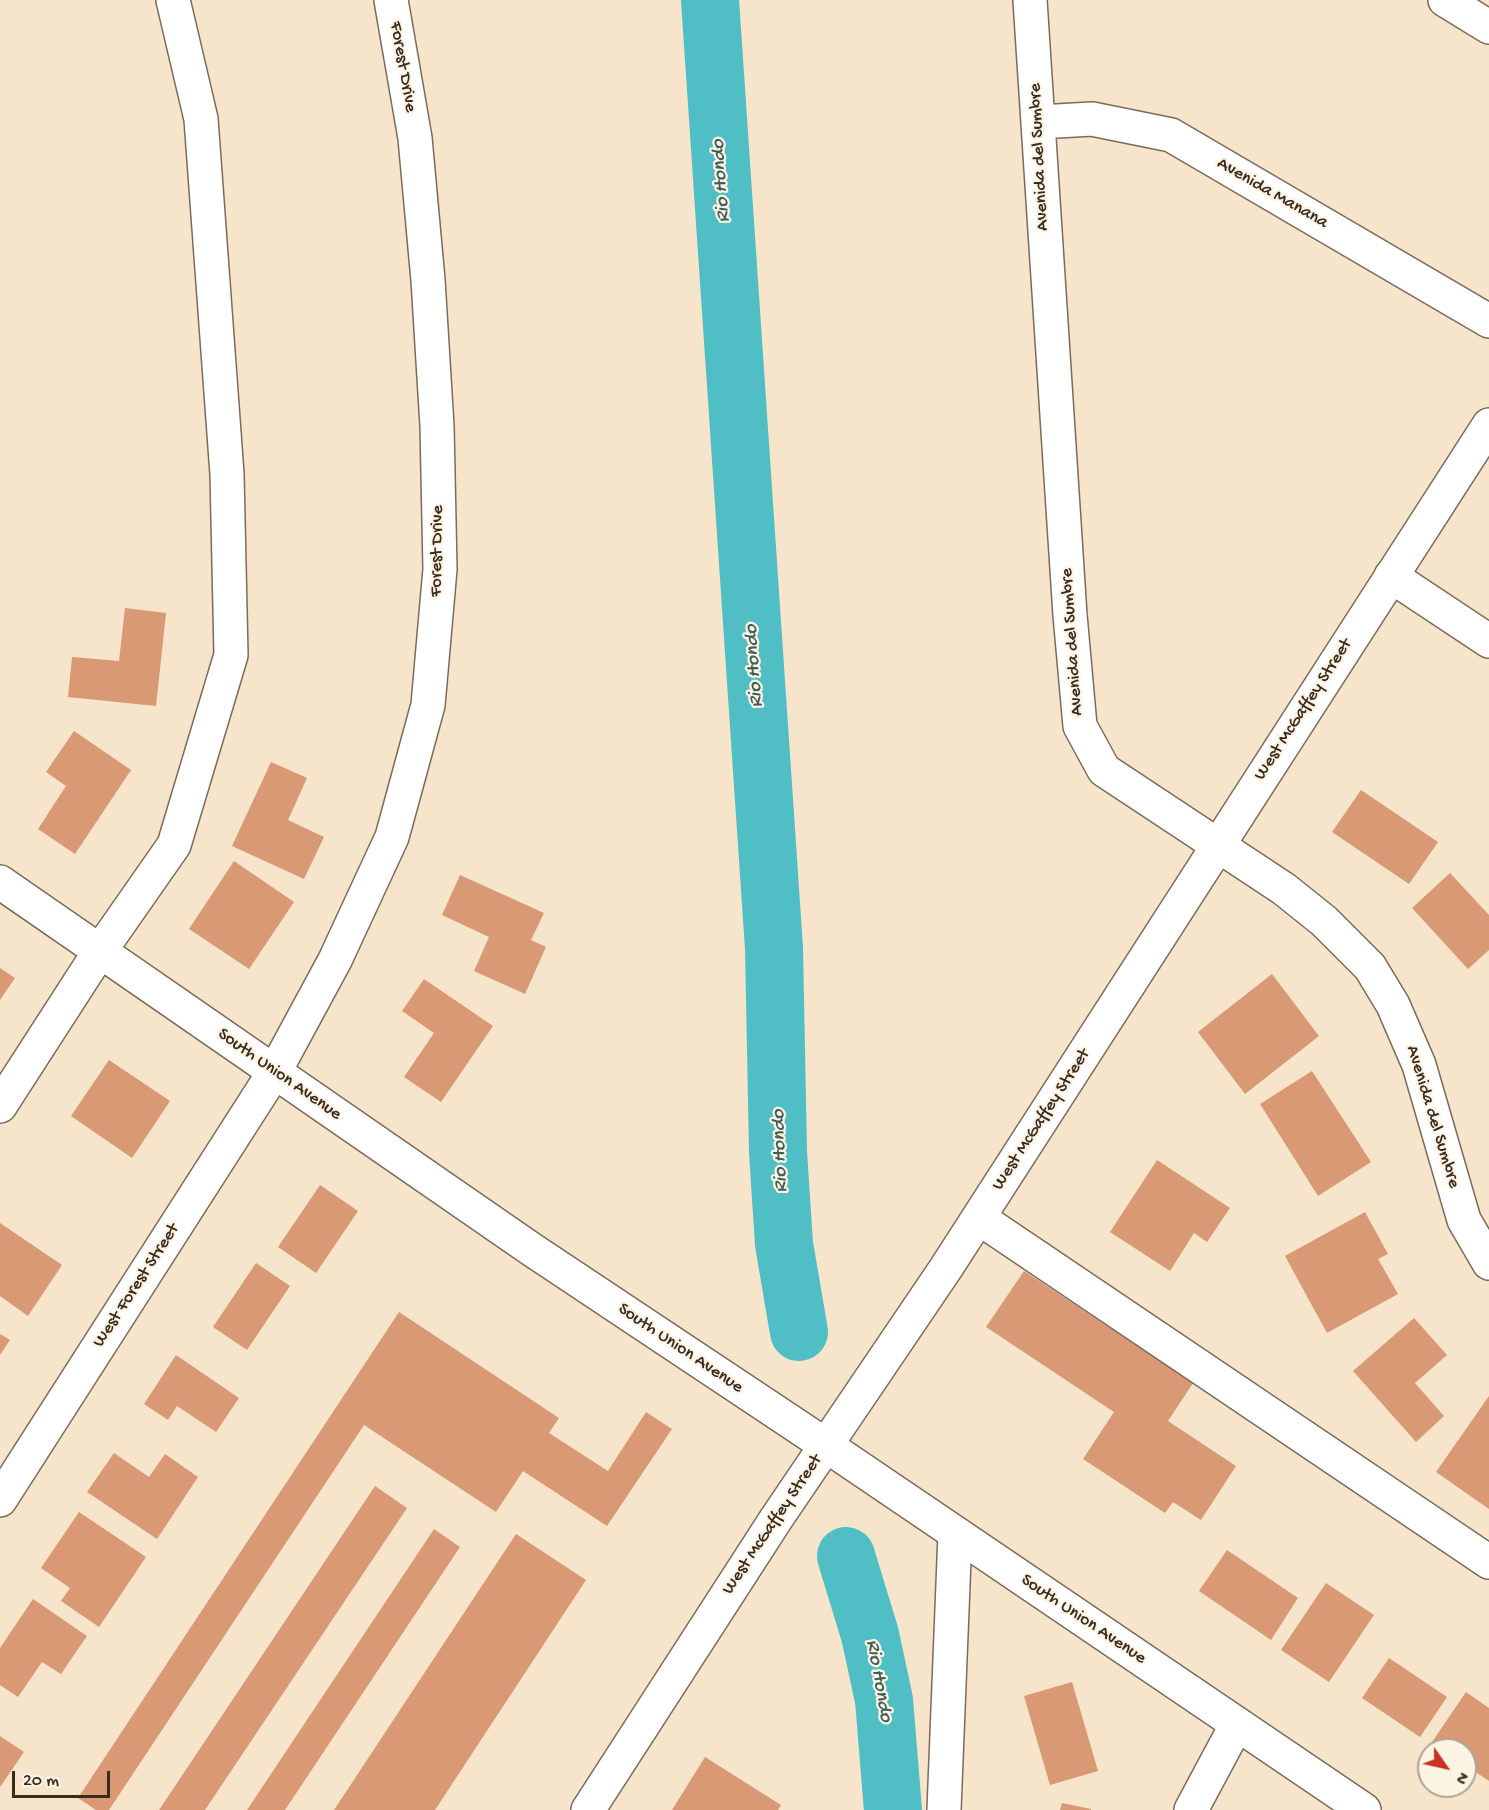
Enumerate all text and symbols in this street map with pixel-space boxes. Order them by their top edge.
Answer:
street label: Forest Drive [383,20,421,114]
street label: Avenida del Sumbre [1025,83,1055,231]
water label: Rio Hondo [707,139,737,223]
street label: Avenida Manana [1213,153,1331,235]
street label: Forest Drive [426,505,450,597]
street label: Avenida del Sumbre [1057,567,1089,717]
water label: Rio Hondo [740,624,770,708]
street label: West McGaffey Street [1250,635,1358,785]
street label: South Union Avenue [213,1024,345,1126]
street label: Avenida del Sumbre [1400,1043,1464,1191]
street label: West McGaffey Street [988,1045,1096,1195]
water label: Rio Hondo [768,1109,794,1193]
street label: West Forest Street [89,1220,185,1352]
street label: South Union Avenue [613,1299,747,1399]
street label: West McGaffey Street [718,1451,828,1599]
street label: South Union Avenue [1016,1570,1150,1670]
water label: Rio Hondo [859,1638,897,1724]
north arrow [1417,1738,1477,1798]
scale bar [15,1759,112,1797]
text: N [1450,1768,1471,1787]
text: 20 m [23,1771,59,1792]

